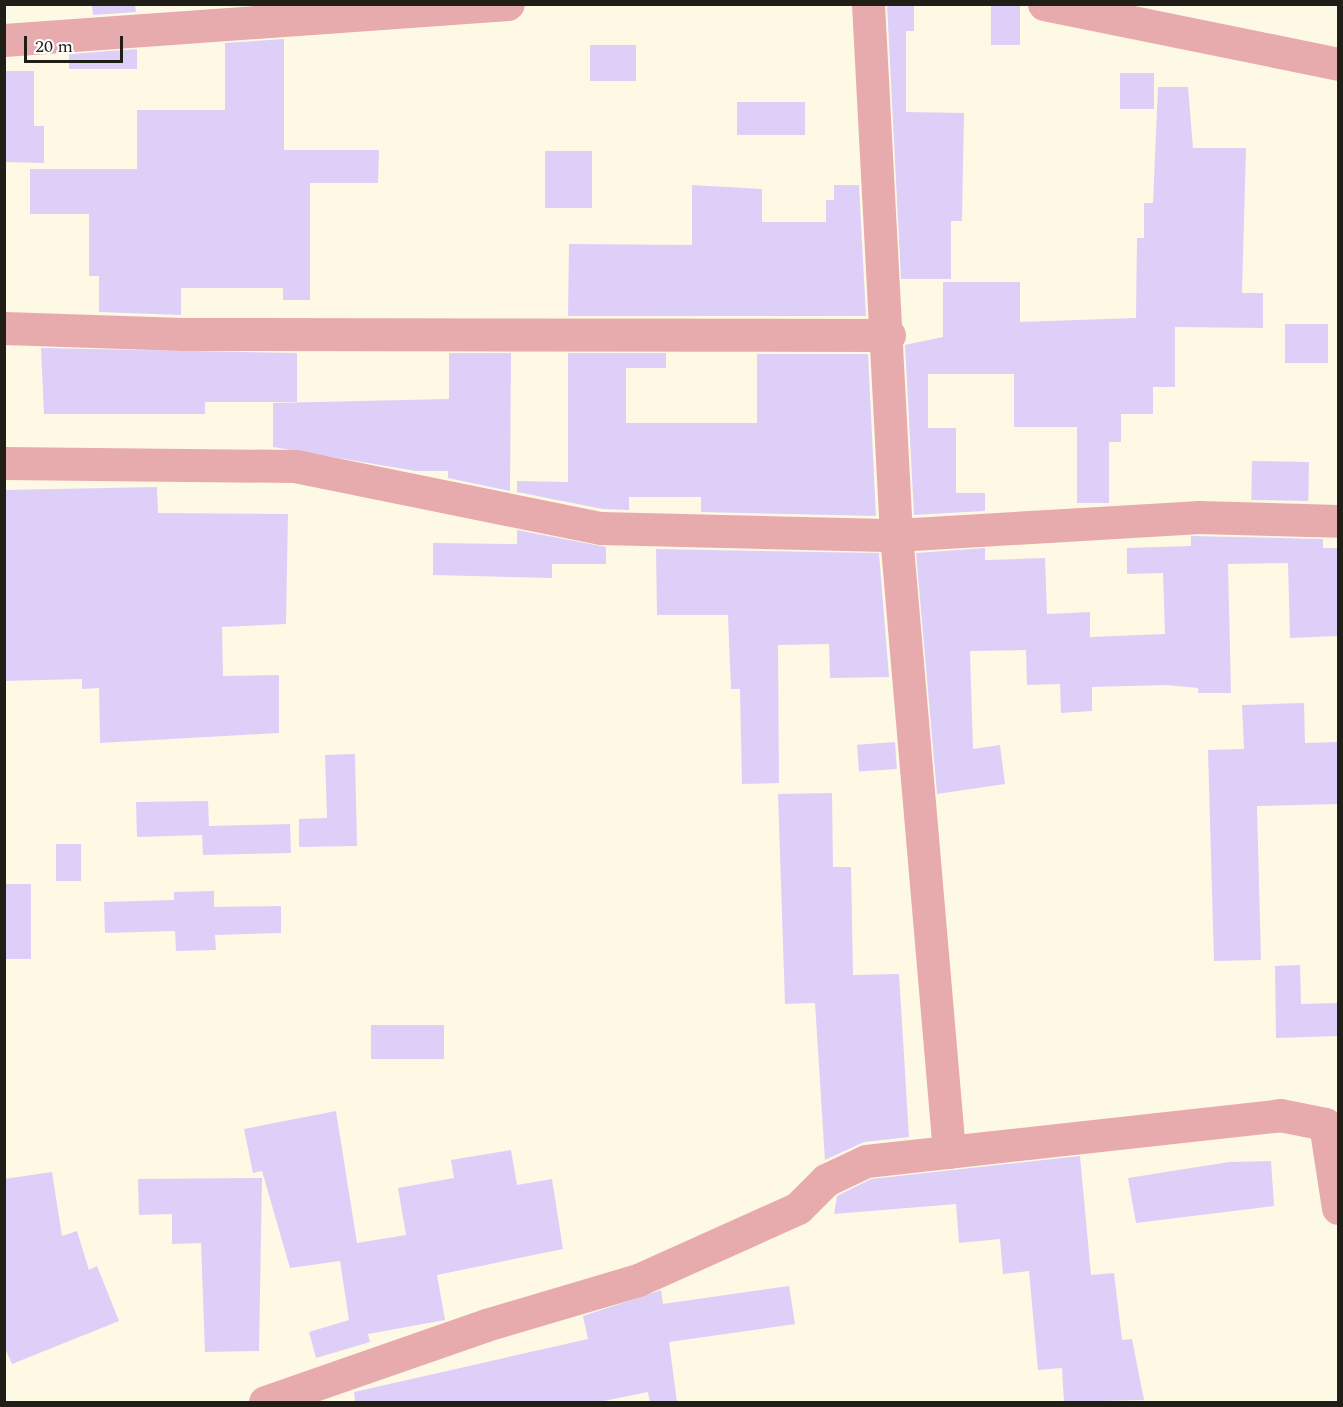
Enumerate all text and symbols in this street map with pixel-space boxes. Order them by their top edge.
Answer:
scale bar [27,24,126,62]
text: 20 m [35,33,73,60]

